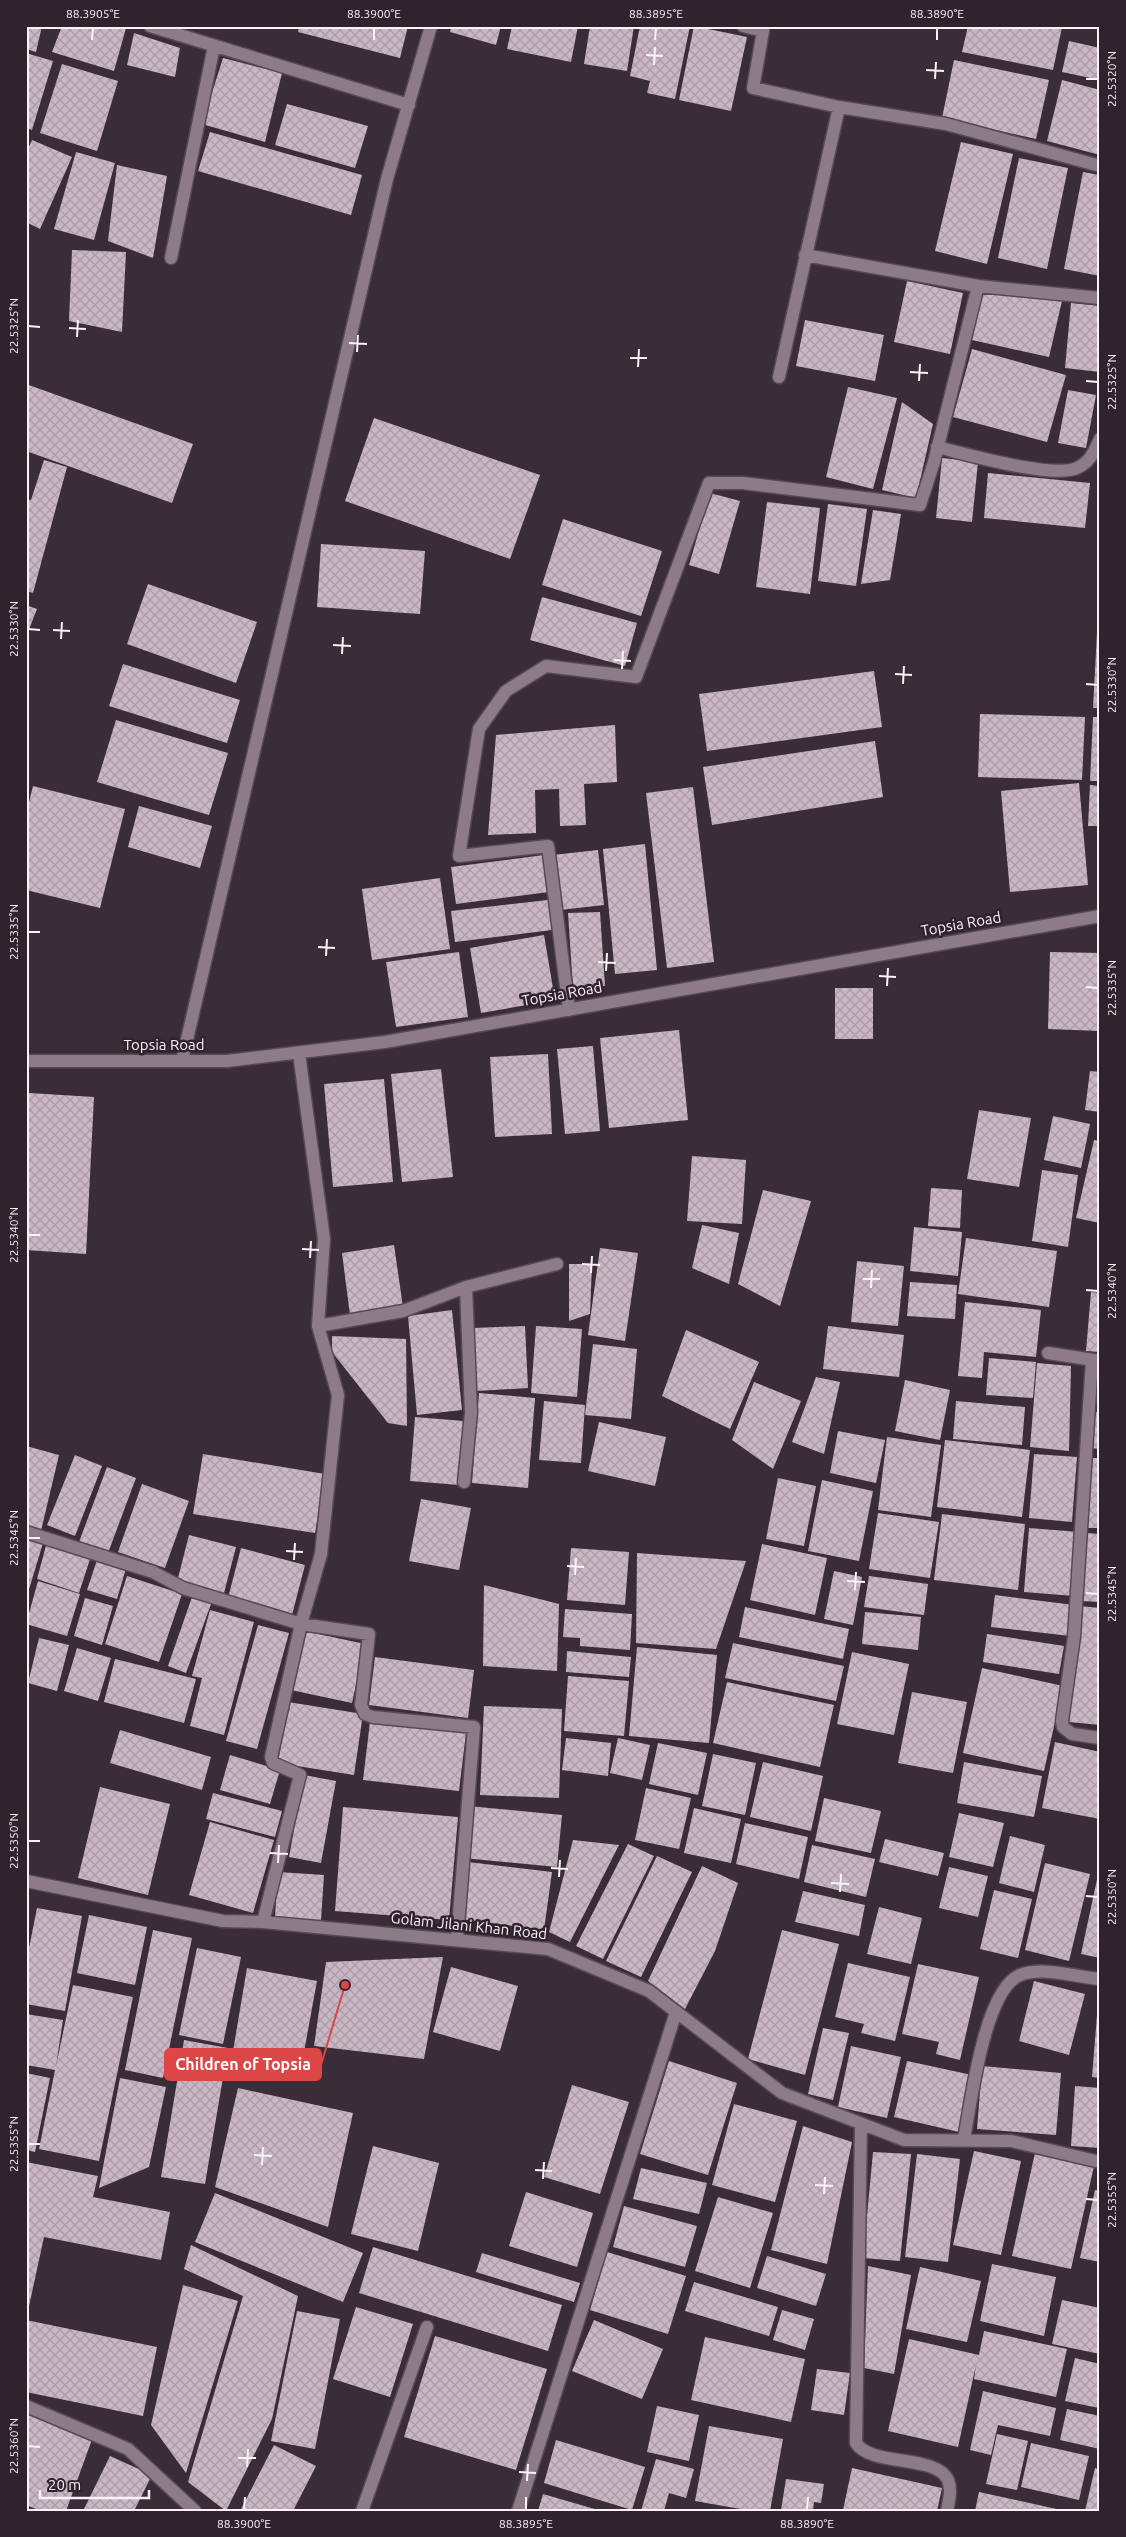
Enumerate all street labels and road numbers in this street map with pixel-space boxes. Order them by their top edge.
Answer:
street label: Topsia Road [920,908,1002,939]
street label: Topsia Road [521,978,603,1009]
street label: Topsia Road [123,1036,205,1053]
street label: Golam Jilani Khan Road [390,1909,548,1942]

